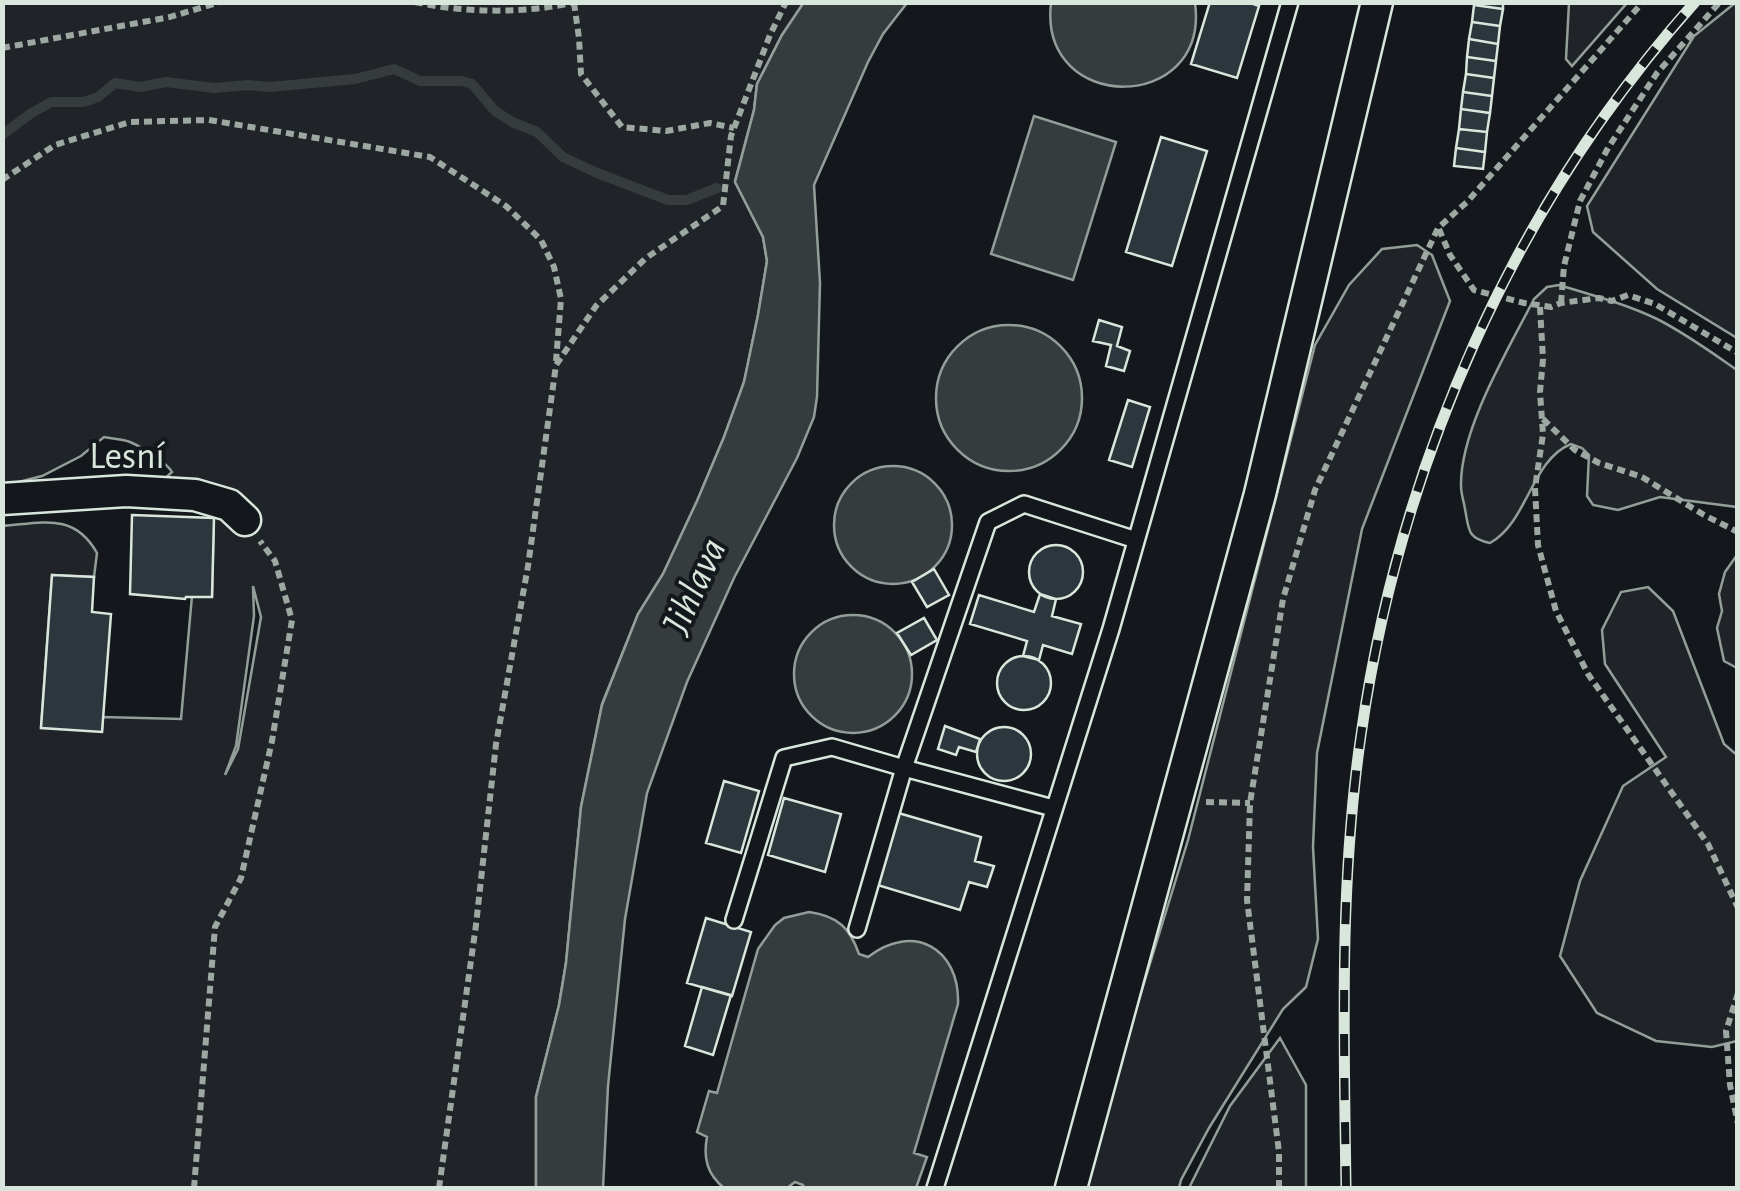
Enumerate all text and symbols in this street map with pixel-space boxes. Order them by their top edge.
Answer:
street label: Lesní [89,438,166,476]
water label: Jihlava [655,532,734,641]

